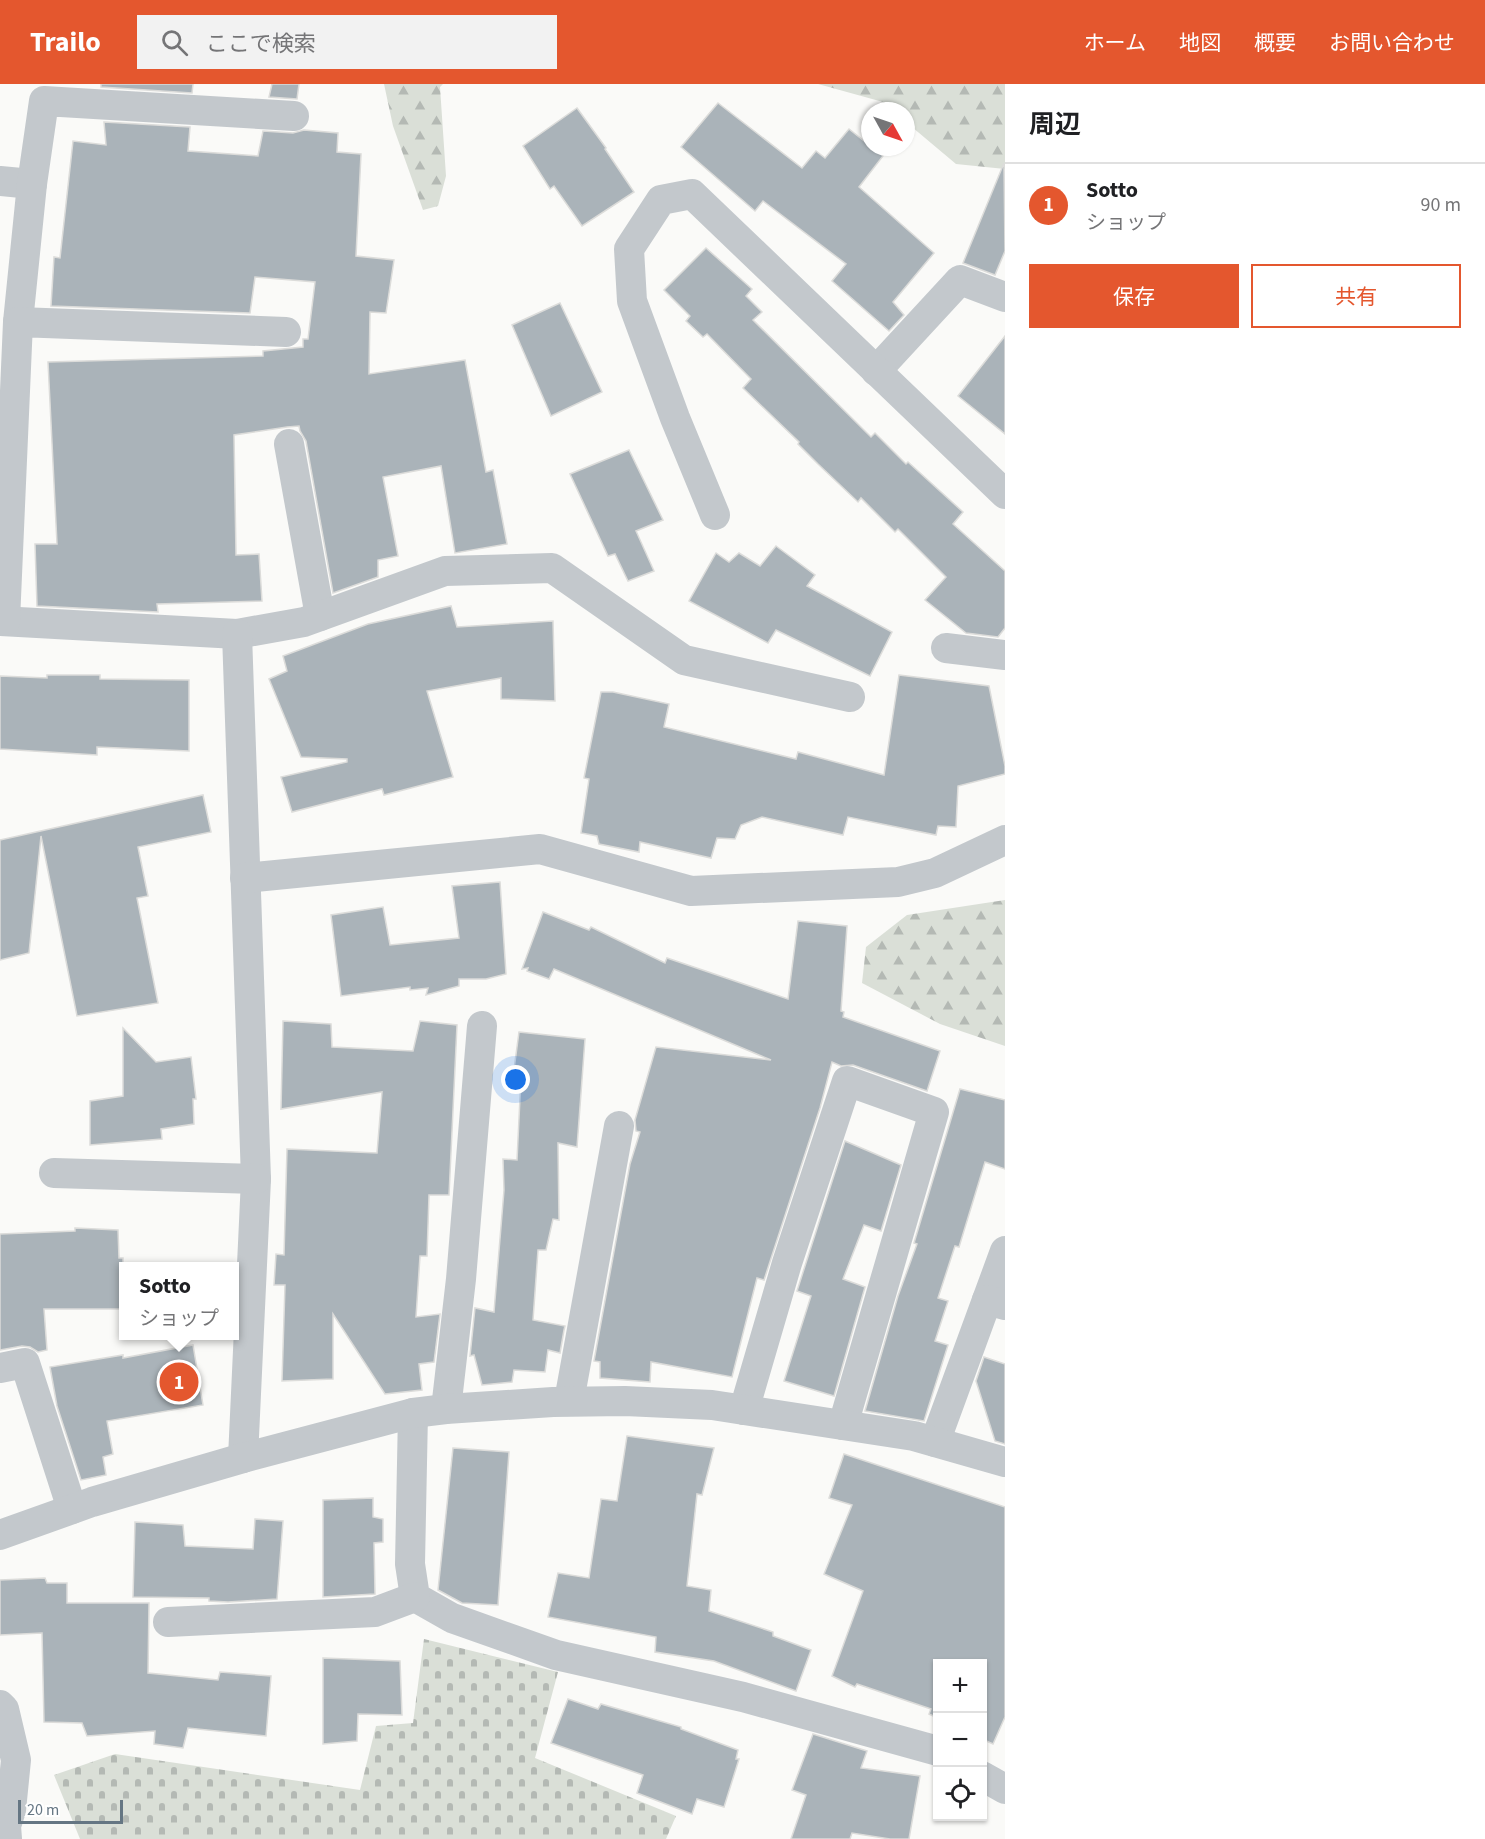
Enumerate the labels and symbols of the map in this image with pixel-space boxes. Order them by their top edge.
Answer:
north arrow [861,102,915,156]
your location [501,1065,530,1094]
pin: 1 [160,1360,198,1404]
scale bar [18,1797,123,1824]

